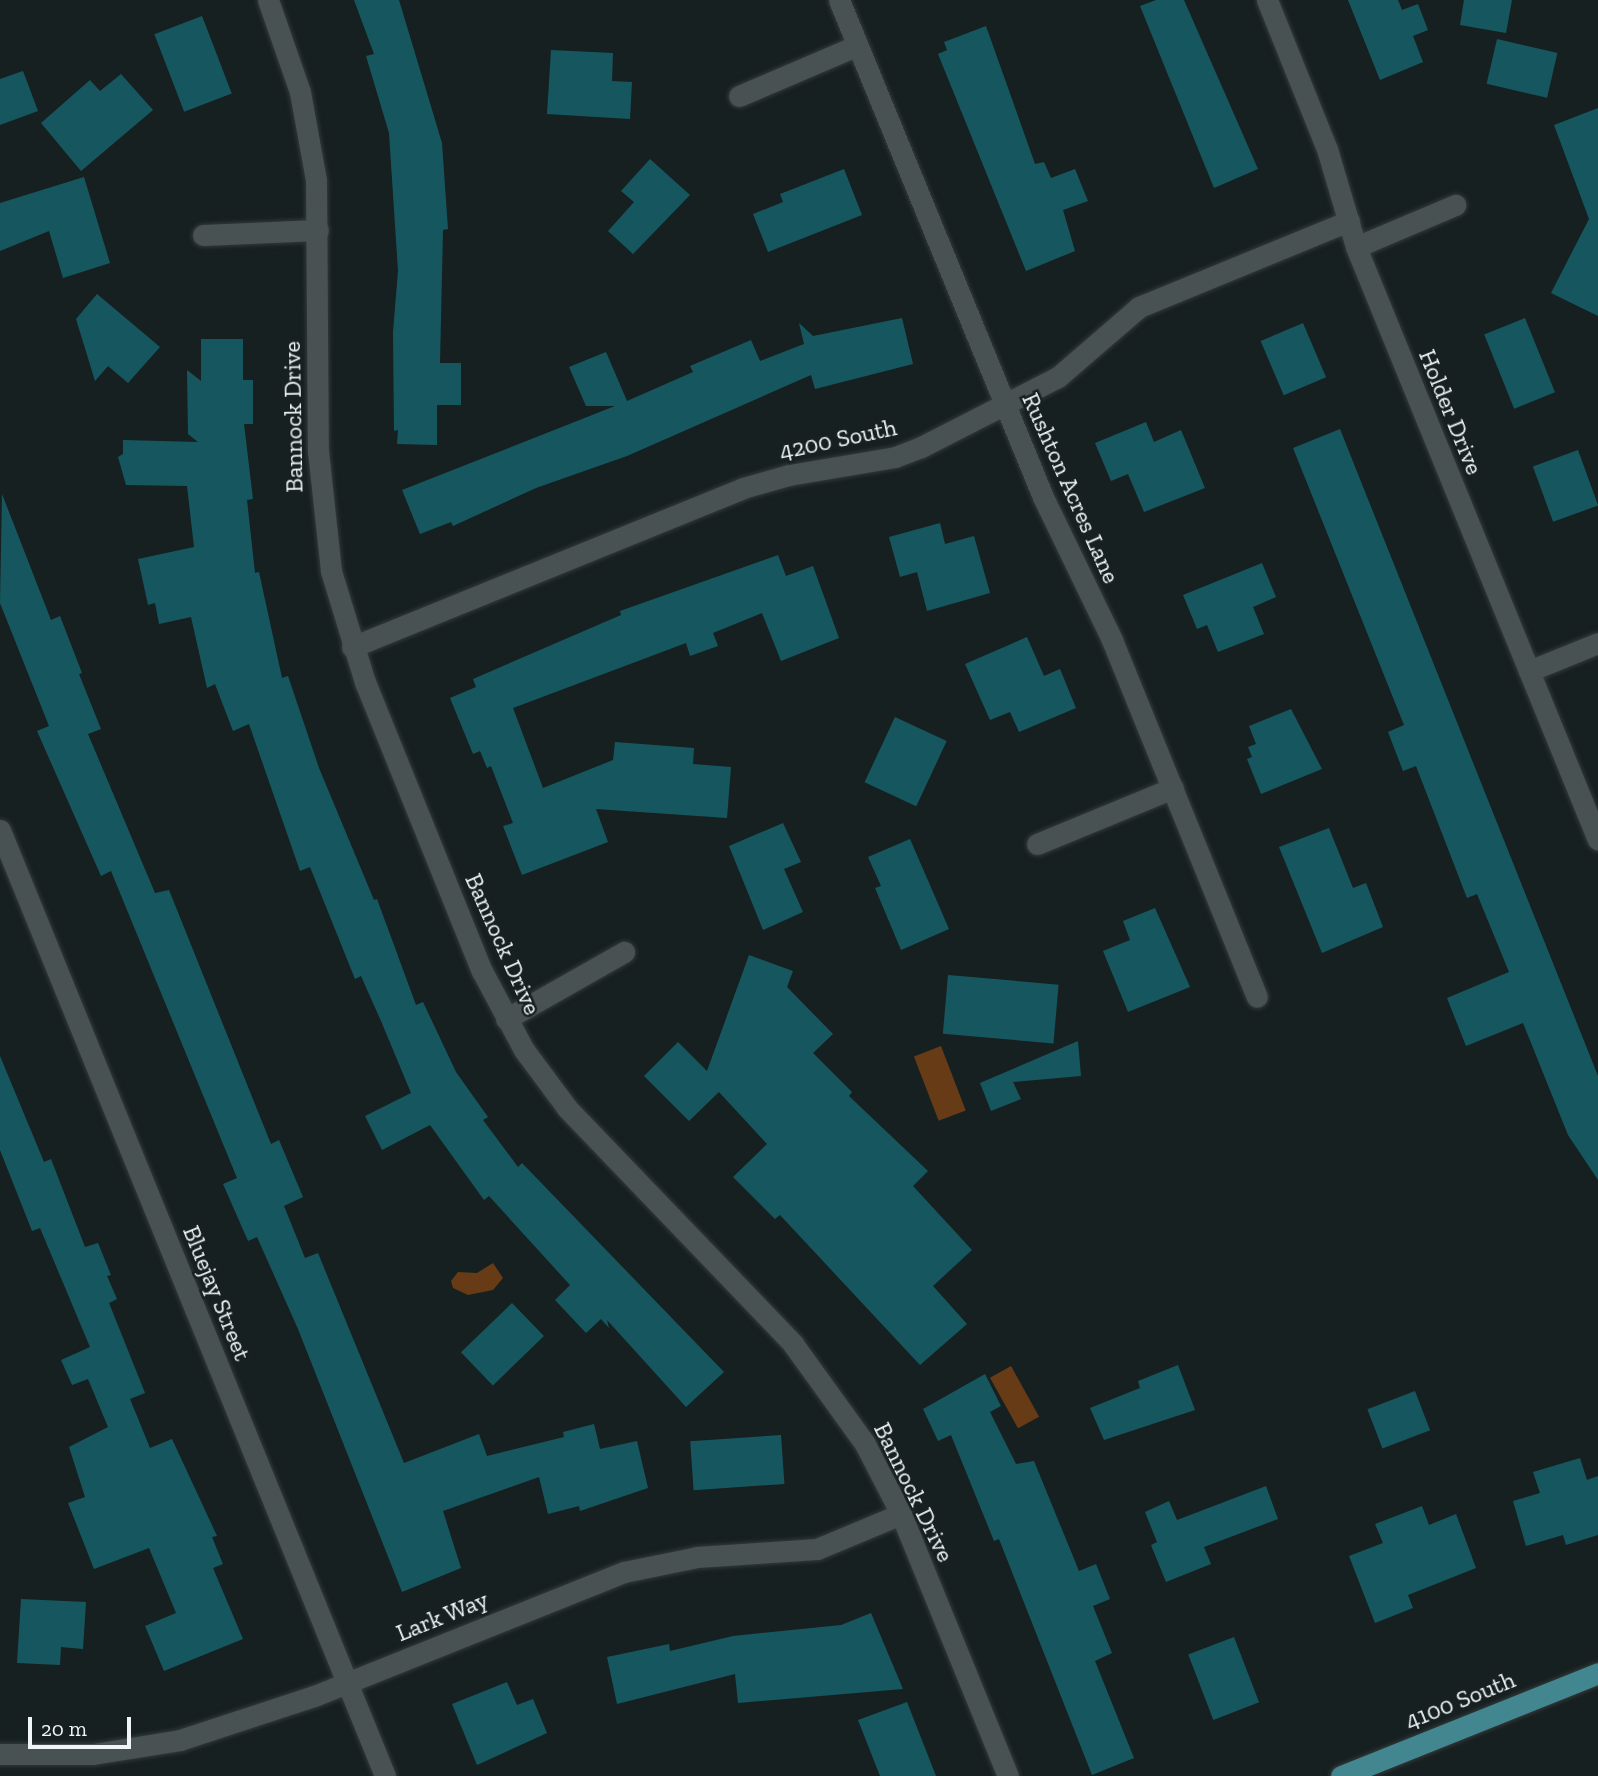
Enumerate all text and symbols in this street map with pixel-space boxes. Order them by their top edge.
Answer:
street label: Bannock Drive [277,341,309,493]
street label: Holder Drive [1413,345,1489,479]
street label: Rushton Acres Lane [1016,388,1126,588]
street label: 4200 South [777,413,899,465]
street label: Bannock Drive [459,869,547,1019]
street label: Bluejay Street [177,1221,257,1365]
street label: Bannock Drive [868,1418,960,1566]
street label: Lark Way [392,1584,492,1648]
street label: 4100 South [1401,1665,1519,1735]
scale bar [32,1702,135,1746]
text: 20 m [41,1716,87,1741]

